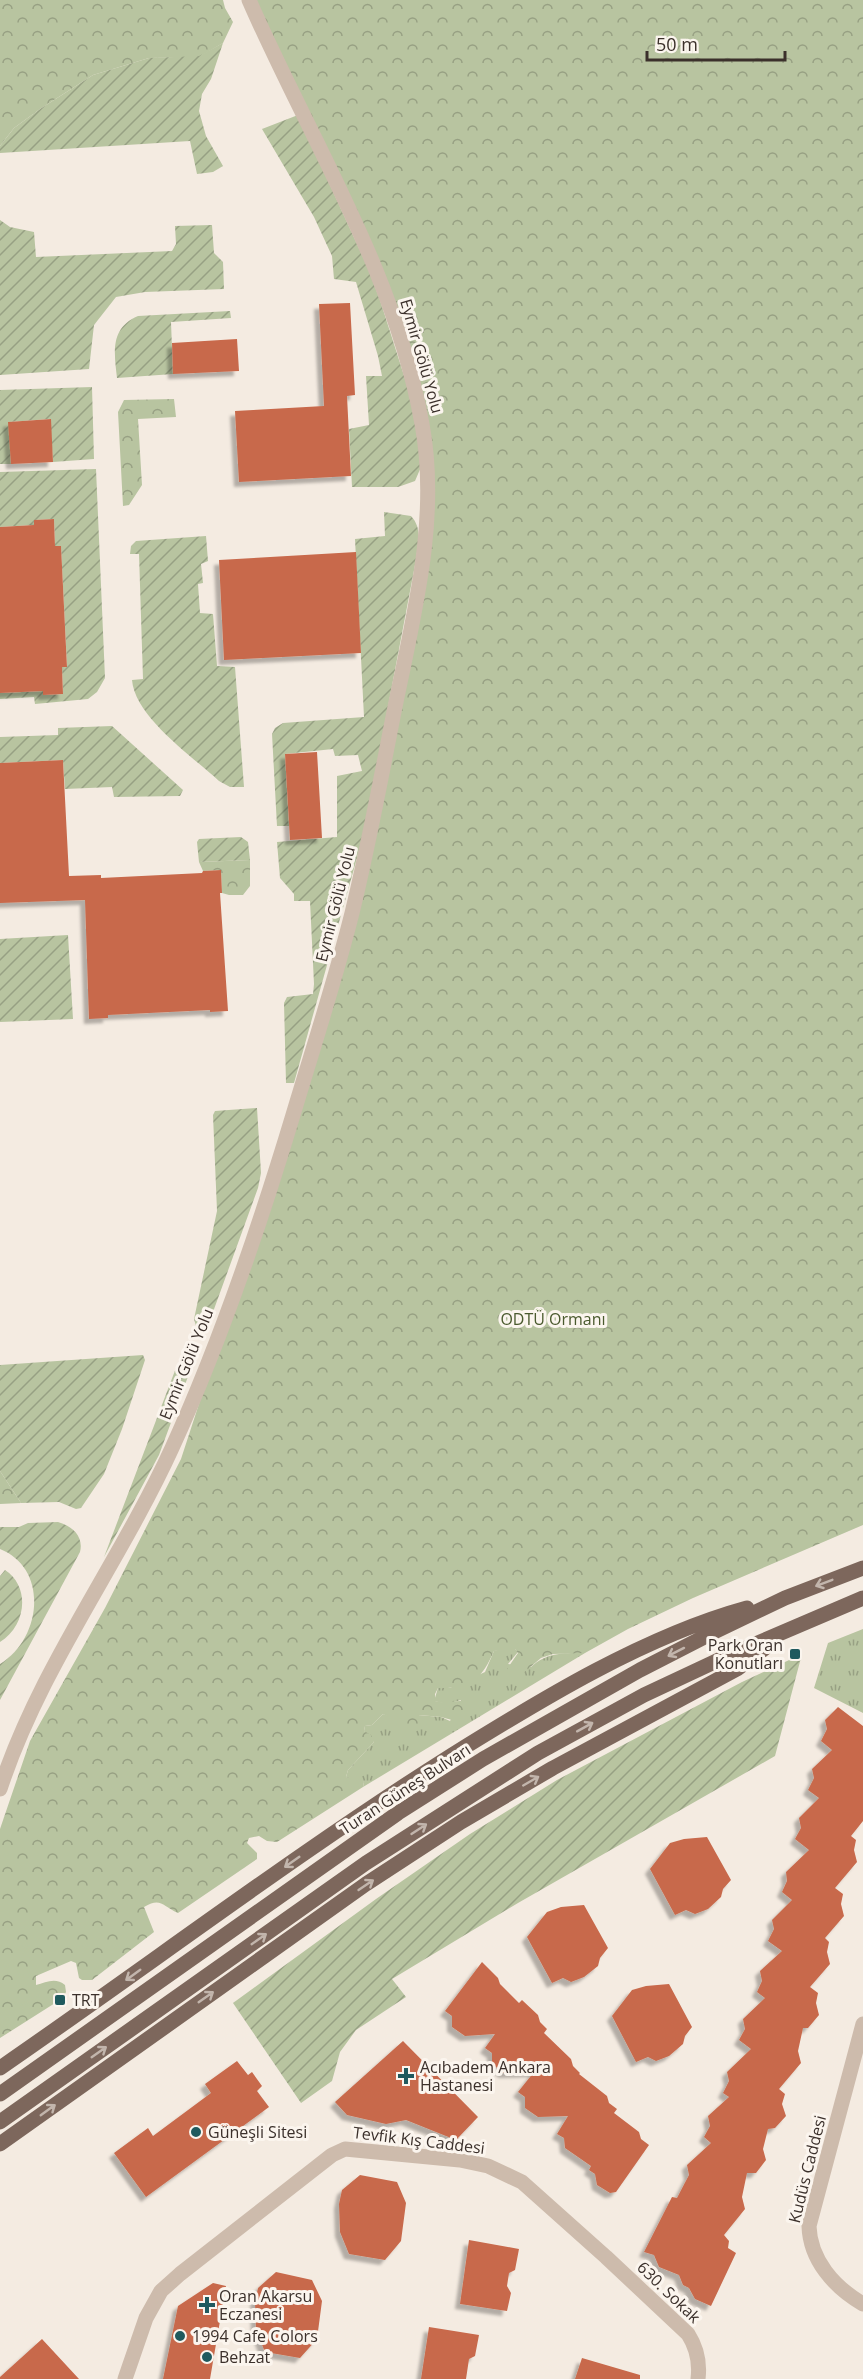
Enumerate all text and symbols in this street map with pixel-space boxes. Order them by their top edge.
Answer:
scale bar [647,24,785,62]
text: 50 m [656,32,698,56]
street label: Eymir Gölü Yolu [395,296,449,416]
street label: Eymir Gölü Yolu [310,844,360,964]
street label: Eymir Gölü Yolu [154,1305,218,1423]
park label: ODTÜ Ormanı [500,1308,606,1330]
one-way arrow [815,1578,834,1589]
place label: Park Oran Konutları [708,1634,783,1674]
one-way arrow [667,1646,685,1658]
marker: Park Oran Konutları [788,1647,802,1661]
one-way arrow [576,1721,593,1733]
street label: Turan Güneş Bulvarı [335,1738,475,1840]
one-way arrow [522,1775,539,1787]
one-way arrow [410,1822,427,1834]
one-way arrow [284,1856,300,1868]
one-way arrow [357,1879,373,1891]
one-way arrow [250,1933,266,1945]
one-way arrow [125,1968,141,1981]
place label: TRT [72,1989,100,2011]
one-way arrow [198,1991,214,2003]
marker: TRT [53,1993,67,2007]
one-way arrow [91,2046,107,2058]
place label: Acıbadem Ankara Hastanesi [420,2056,551,2096]
marker: Acıbadem Ankara Hastanesi [397,2067,415,2085]
one-way arrow [39,2104,55,2116]
street label: Kudüs Caddesi [783,2113,831,2225]
place label: Güneşli Sitesi [208,2121,307,2143]
street label: Tevfik Kış Caddesi [352,2121,486,2159]
marker: Güneşli Sitesi [189,2125,203,2139]
street label: 630. Sokak [633,2256,706,2328]
place label: Oran Akarsu Eczanesi [219,2285,312,2325]
marker: Oran Akarsu Eczanesi [200,2298,214,2312]
place label: 1994 Cafe Colors [192,2325,318,2347]
marker: 1994 Cafe Colors [173,2329,187,2343]
place label: Behzat [219,2346,271,2368]
marker: Behzat [200,2350,214,2364]

